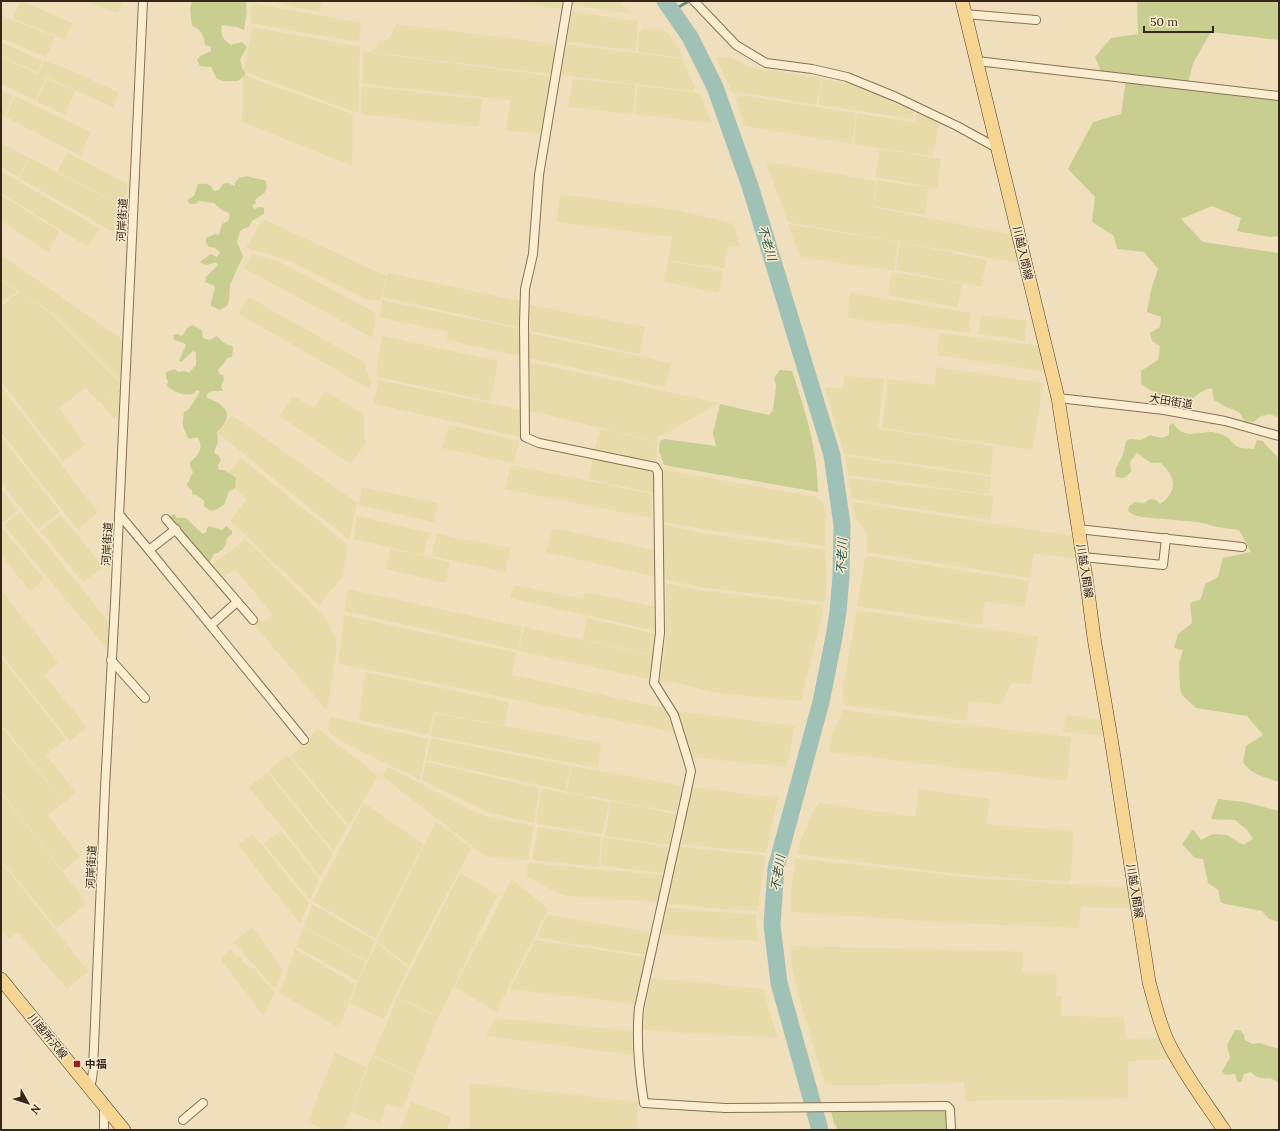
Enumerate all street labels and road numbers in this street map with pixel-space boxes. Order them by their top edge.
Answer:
street label: 河岸街道 [114,198,130,242]
street label: 川越入間線 [1010,225,1036,281]
street label: 大田街道 [1148,391,1194,411]
street label: 河岸街道 [99,522,115,566]
street label: 川越入間線 [1074,543,1096,599]
street label: 河岸街道 [83,845,99,889]
street label: 川越入間線 [1124,863,1146,919]
street label: 川越所沢線 [25,1010,71,1062]

